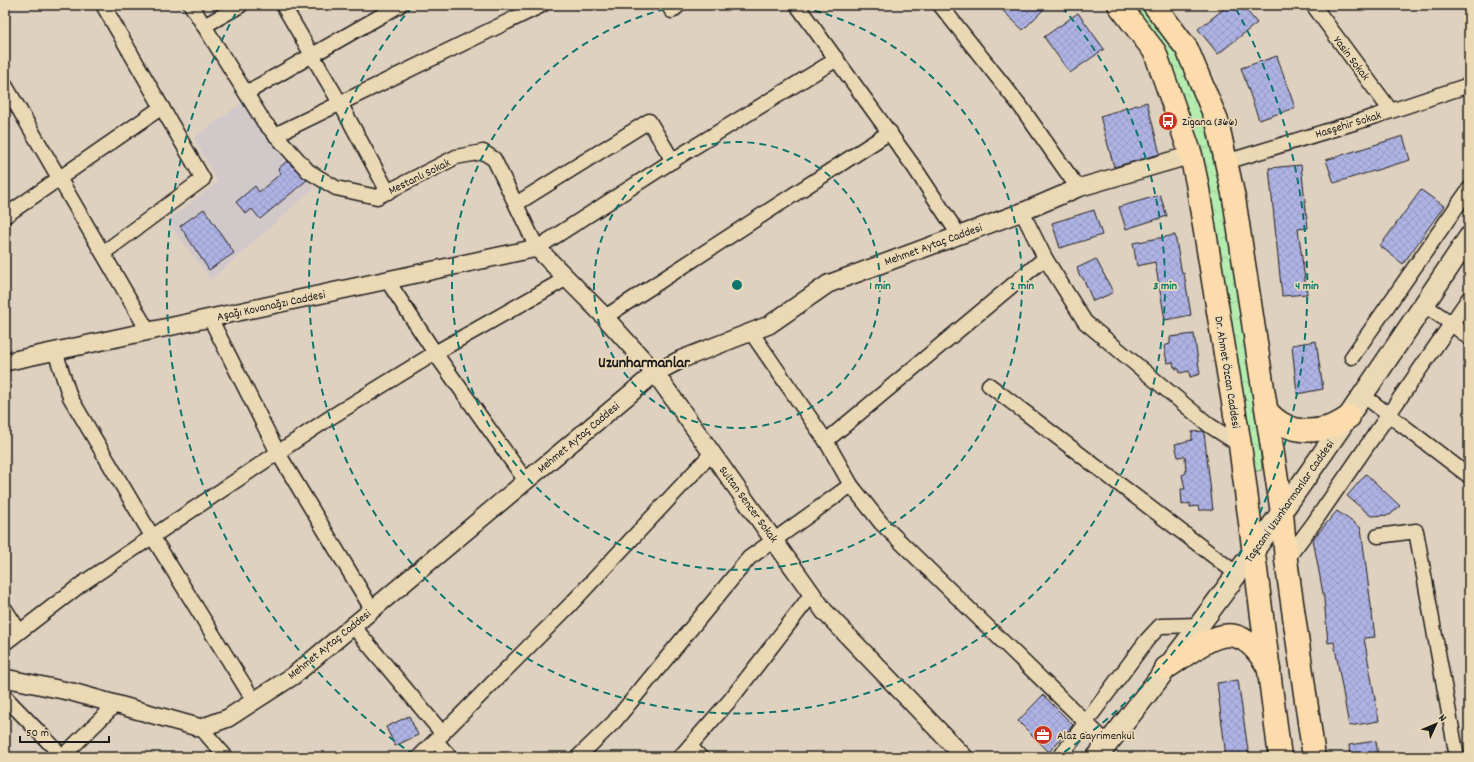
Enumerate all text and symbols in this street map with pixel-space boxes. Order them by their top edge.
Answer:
street label: Yasin Sokak [1328,33,1373,85]
street label: Hasşehir Sokak [1313,107,1384,144]
bus stop icon: Zigana (366) [1157,110,1179,132]
place label: Zigana (366) [1182,114,1237,131]
street label: Mestanlı Sokak [386,155,454,200]
street label: Mehmet Aytaç Caddesi [882,220,985,271]
centre of rings [730,278,744,292]
text: 1 min [869,278,891,295]
text: 2 min [1010,278,1034,295]
text: 3 min [1153,278,1177,295]
text: 4 min [1295,278,1319,295]
street label: Aşağı Kovanağzı Caddesi [216,287,327,326]
street label: Dr. Ahmet Özcan Caddesi [1209,315,1244,430]
district label: Uzunharmanlar [598,352,691,375]
street label: Mehmet Aytaç Caddesi [534,399,624,478]
street label: Taşcami Uzunharmanlar Caddesi [1241,437,1339,567]
street label: Sultan Sencer Sokak [714,463,782,547]
street label: Mehmet Aytaç Caddesi [285,606,375,684]
north arrow [1416,704,1456,744]
text: N [1434,711,1450,726]
scale bar [20,718,109,744]
office icon: Alaz Gayrimenkul [1032,724,1054,746]
text: 50 m [26,725,49,742]
place label: Alaz Gayrimenkul [1057,728,1135,745]

